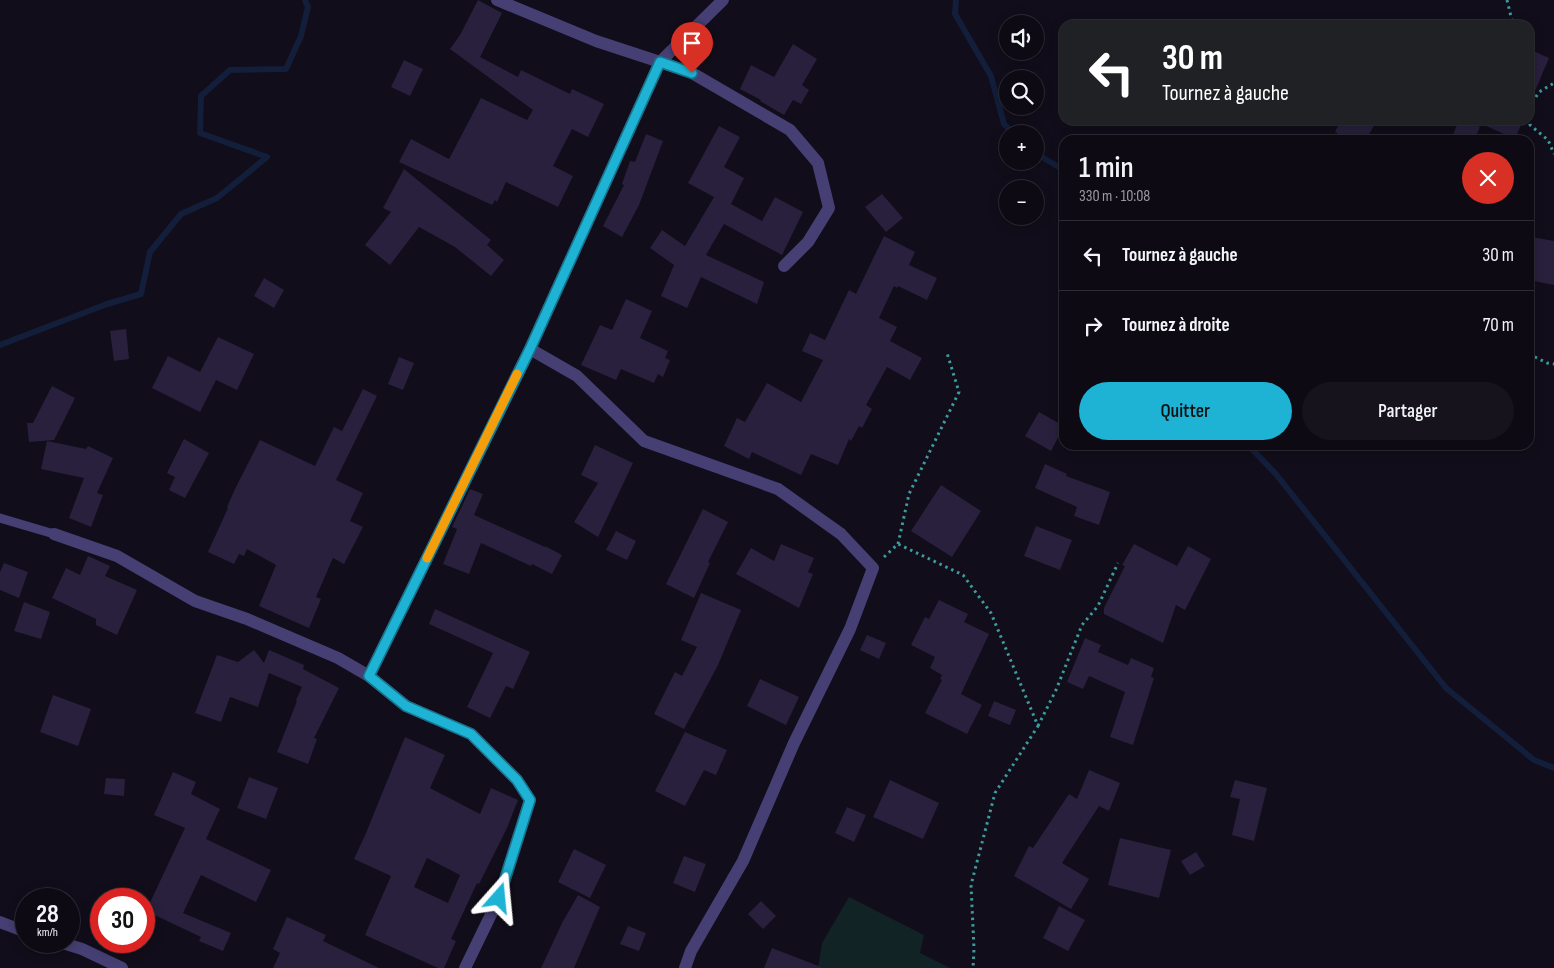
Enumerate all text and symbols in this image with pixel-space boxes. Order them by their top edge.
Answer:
map controls [999,15,1044,225]
button: sound [999,15,1044,60]
pin [671,22,713,73]
icon: arrive [678,29,706,57]
text: 30 m [1162,37,1223,80]
icon: left [1079,40,1144,105]
button: search [999,70,1044,115]
text: Tournez à gauche [1162,80,1289,107]
button: + [999,125,1044,170]
text: 1 min [1079,150,1134,186]
button: close [1462,152,1514,204]
button: − [999,180,1044,225]
text: 330 m · 10:08 [1079,187,1150,206]
icon: left [1079,242,1107,270]
text: Tournez à gauche [1122,244,1238,267]
text: 30 m [1482,244,1514,267]
icon: right [1079,312,1107,340]
text: Tournez à droite [1122,314,1230,337]
text: 70 m [1483,314,1514,337]
button: Quitter [1079,382,1292,440]
button: Partager [1302,382,1514,440]
position arrow [472,871,524,923]
speed limit sign: 30 [90,888,155,953]
text: 28 [36,899,59,930]
text: km/h [37,925,58,940]

